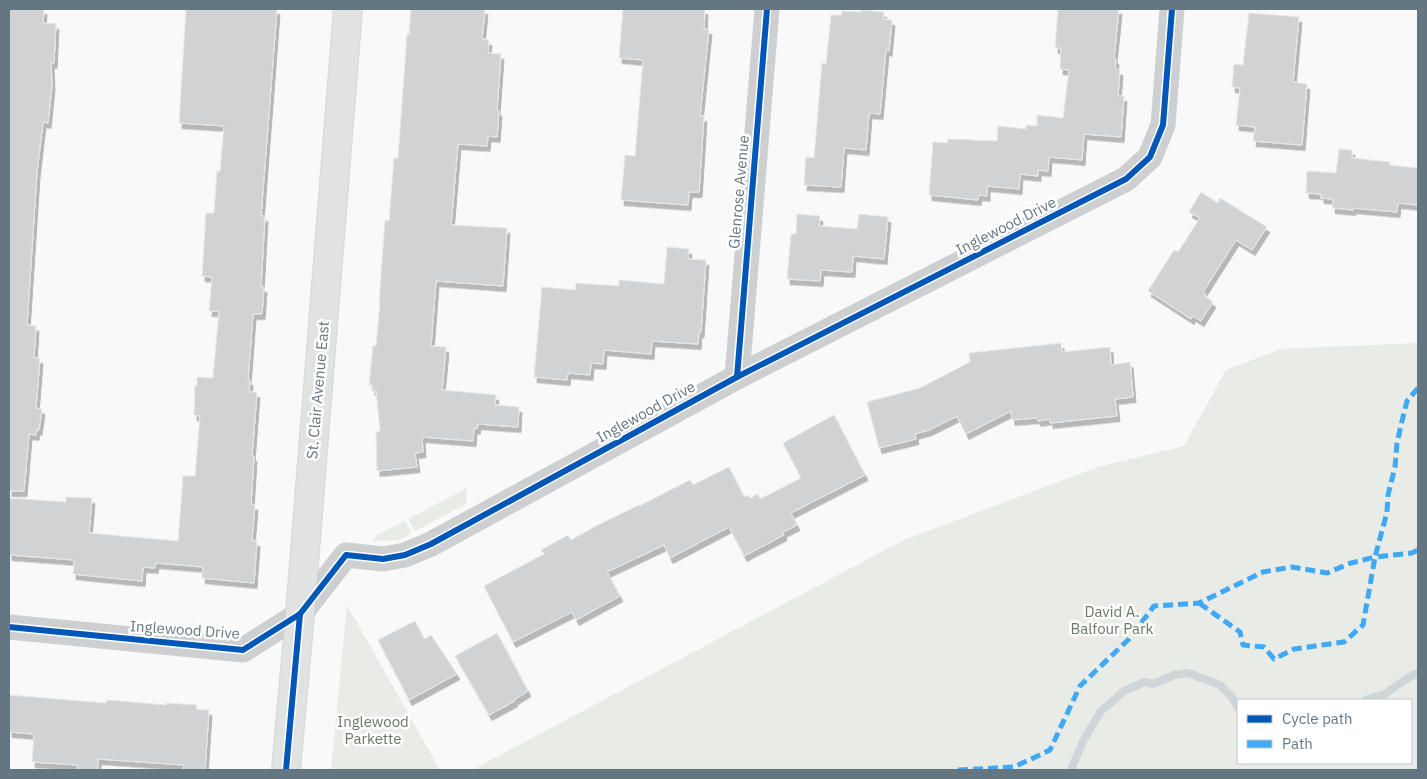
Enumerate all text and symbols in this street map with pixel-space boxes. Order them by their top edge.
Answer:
street label: Glenrose Avenue [724,134,753,250]
street label: Inglewood Drive [952,192,1059,259]
street label: St. Clair Avenue East [302,320,333,460]
street label: Inglewood Drive [593,377,698,447]
park label: David A. Balfour Park [1070,602,1154,638]
street label: Inglewood Drive [130,616,241,643]
legend [1237,699,1412,764]
text: Cycle path [1282,709,1353,728]
park label: Inglewood Parkette [337,712,409,748]
text: Path [1282,734,1313,753]

